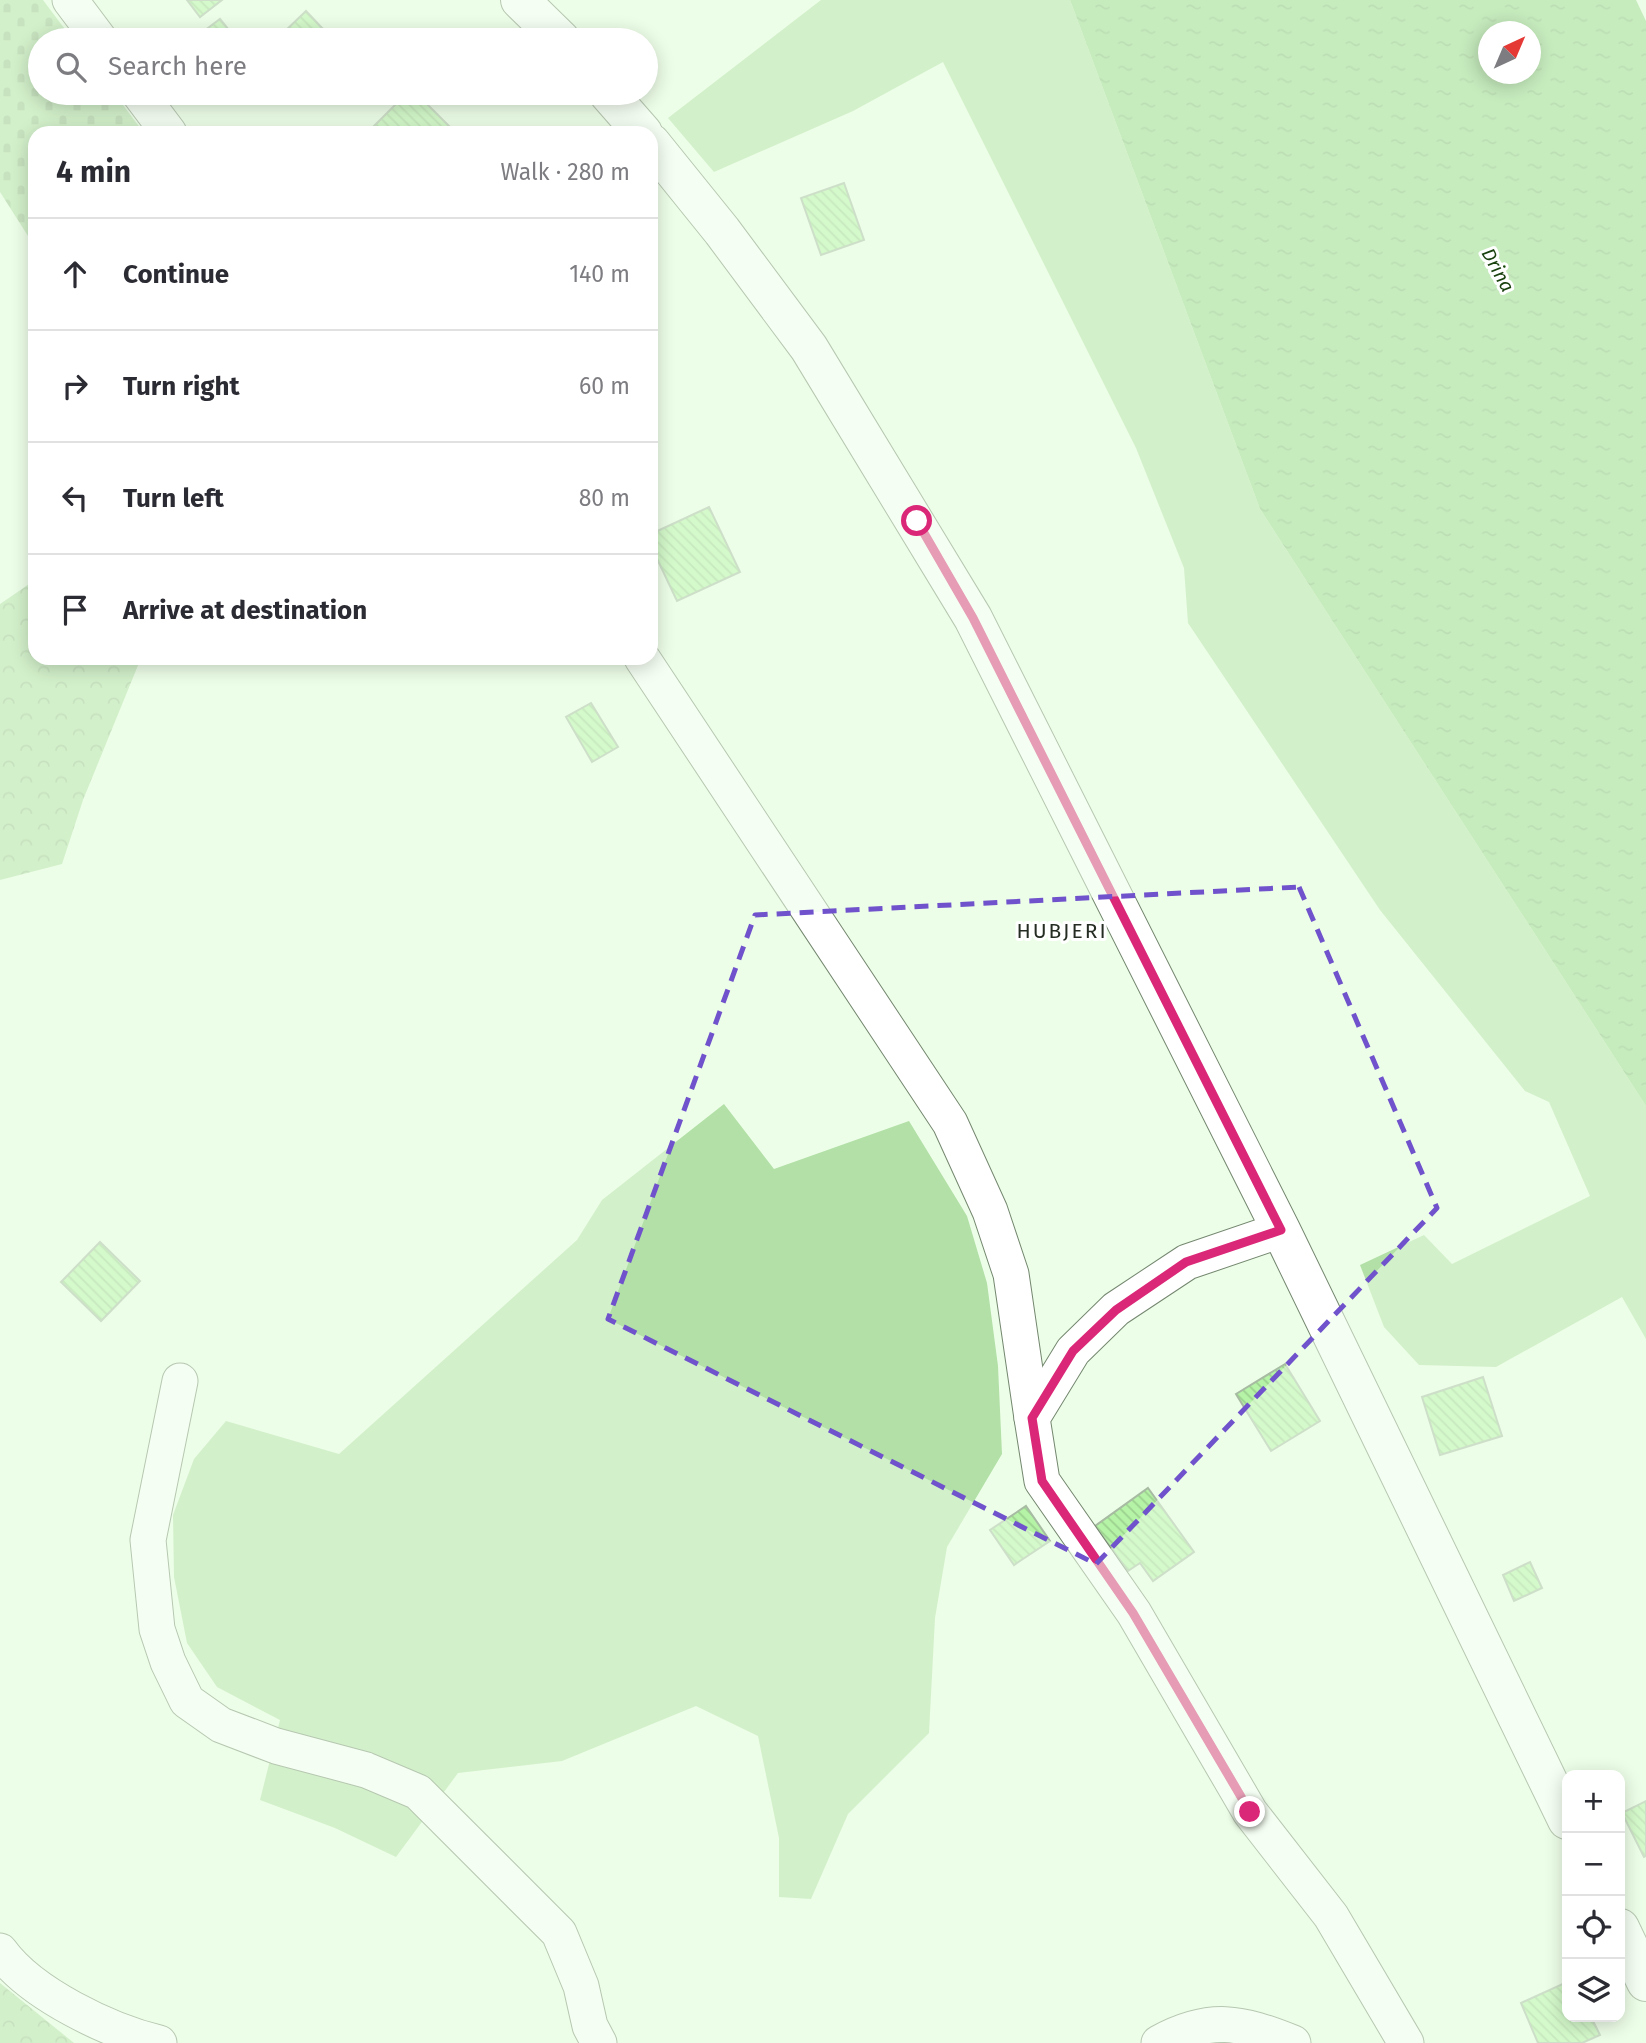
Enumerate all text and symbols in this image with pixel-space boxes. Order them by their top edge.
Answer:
north arrow [1478,21,1541,84]
search box [28,28,658,105]
icon: search [52,48,90,86]
text: Search here [108,51,247,82]
text: 4 min [56,154,131,190]
text: Walk · 280 m [500,158,630,186]
water label: Drina [1477,244,1519,296]
icon: ahead [56,255,94,293]
text: Continue [123,259,229,290]
text: 140 m [569,260,630,288]
icon: right [56,367,94,405]
text: Turn right [123,371,240,402]
text: 60 m [579,372,630,400]
icon: left [56,479,94,517]
text: Turn left [123,483,224,514]
text: 80 m [579,484,630,512]
route start [901,505,932,536]
icon: arrive [56,591,94,629]
text: Arrive at destination [123,595,367,626]
district label: HUBJERI [1016,918,1108,944]
map controls [1562,1770,1625,2022]
button: + [1562,1770,1625,1833]
route end [1234,1796,1265,1827]
button: − [1562,1833,1625,1896]
button: locate [1562,1896,1625,1959]
button: layers [1562,1959,1625,2022]

